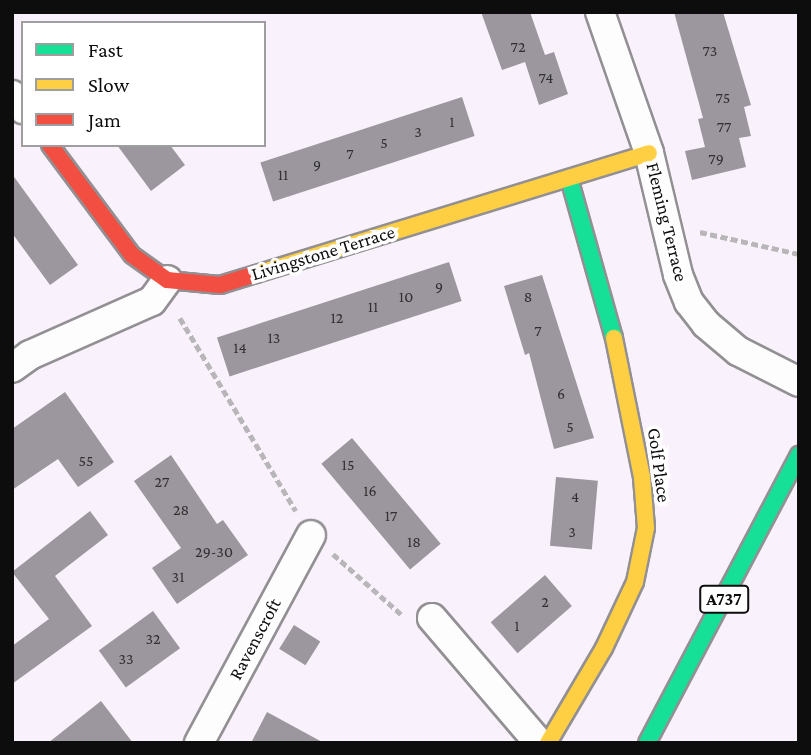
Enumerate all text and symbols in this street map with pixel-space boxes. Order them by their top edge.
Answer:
legend [21,21,266,147]
house number: 72 [510,37,526,57]
text: Fast [88,38,123,62]
house number: 73 [703,41,717,61]
house number: 74 [538,68,554,88]
text: Slow [88,73,129,97]
house number: 75 [716,88,730,108]
text: Jam [88,108,121,132]
house number: 1 [449,112,455,132]
house number: 77 [717,117,731,137]
house number: 3 [414,122,422,142]
house number: 5 [380,133,388,153]
house number: 7 [346,144,354,164]
house number: 79 [708,149,724,169]
house number: 9 [313,155,321,175]
street label: Fleming Terrace [641,160,693,284]
house number: 11 [278,165,288,185]
street label: Livingstone Terrace [249,220,397,286]
house number: 9 [435,277,443,297]
house number: 10 [399,287,413,307]
house number: 8 [524,287,532,307]
house number: 11 [368,297,378,317]
house number: 12 [331,308,343,328]
house number: 7 [534,321,542,341]
house number: 13 [268,328,280,348]
house number: 14 [233,338,247,358]
house number: 6 [557,384,565,404]
house number: 5 [566,417,574,437]
street label: Golf Place [642,426,676,504]
house number: 55 [79,451,93,471]
house number: 15 [342,455,354,475]
house number: 27 [155,472,169,492]
house number: 16 [363,481,377,501]
house number: 4 [571,487,579,507]
house number: 28 [173,500,189,520]
house number: 17 [385,506,397,526]
house number: 3 [568,522,576,542]
house number: 18 [407,532,421,552]
house number: 29-30 [195,542,233,562]
house number: 31 [172,567,184,587]
road number: A737 [698,584,750,614]
house number: 2 [541,592,549,612]
street label: Ravenscroft [224,594,286,684]
house number: 1 [514,616,520,636]
house number: 32 [145,629,161,649]
house number: 33 [118,649,134,669]

